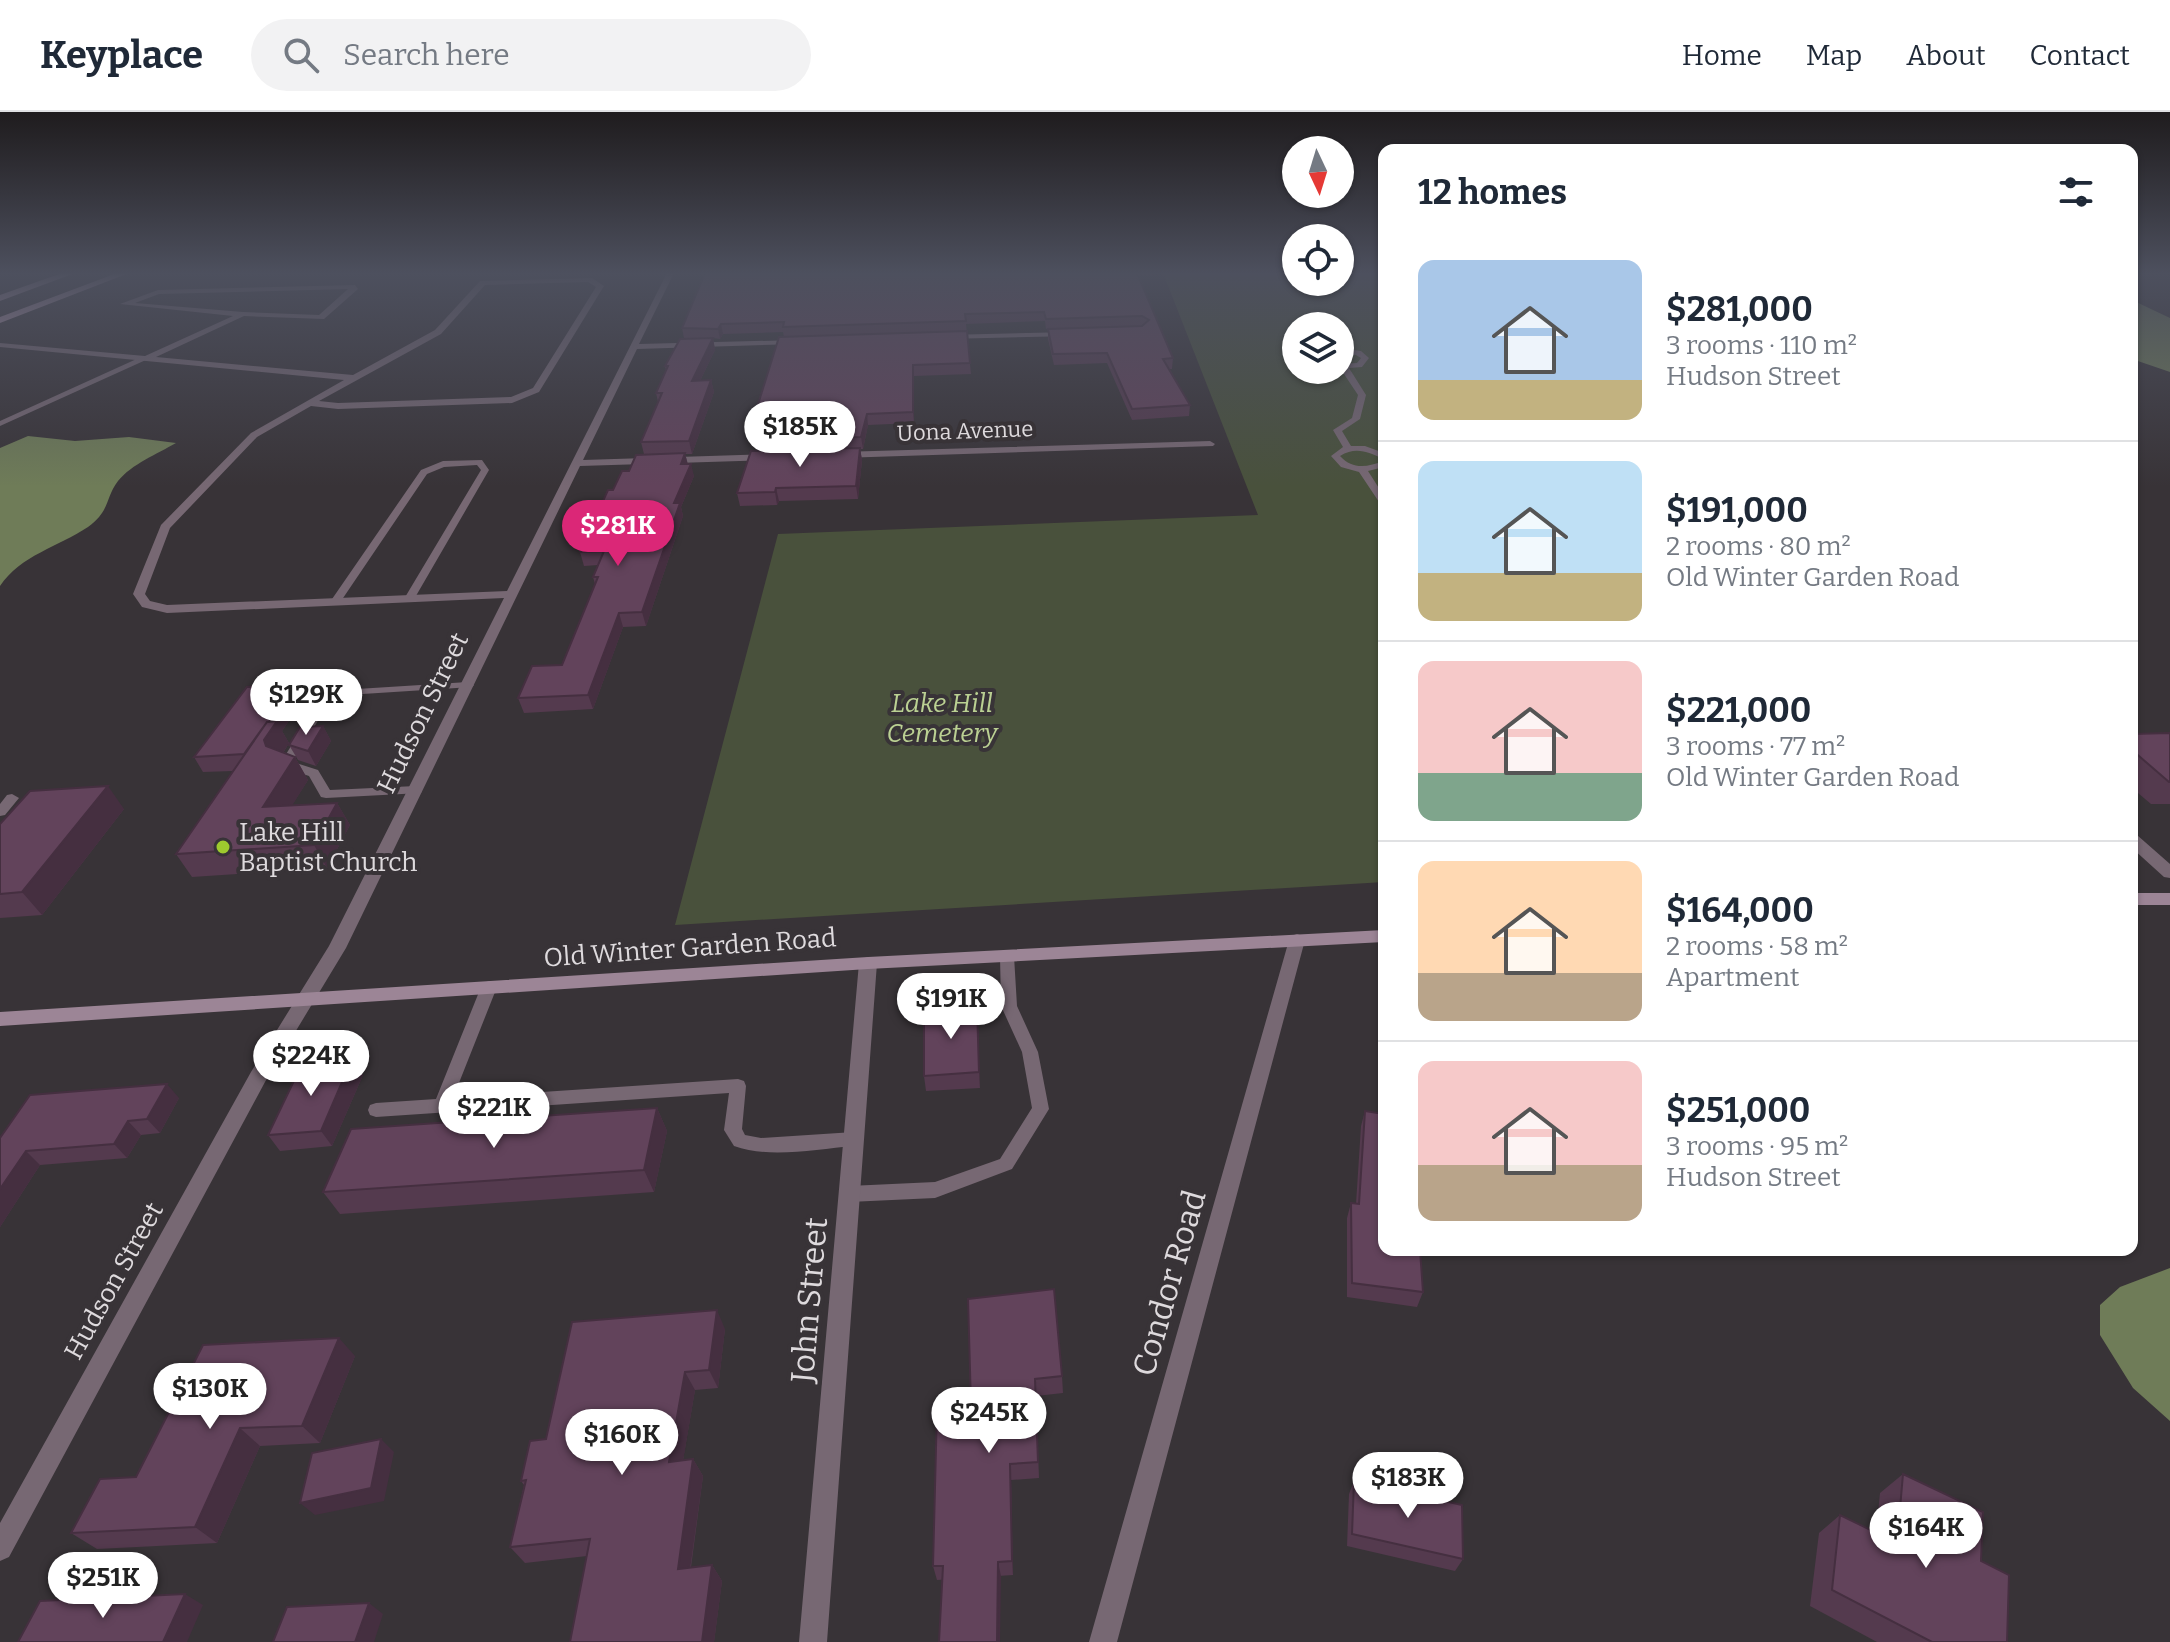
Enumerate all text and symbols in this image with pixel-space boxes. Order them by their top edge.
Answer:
search box [251,19,811,91]
text: Keyplace [40,32,203,78]
icon: search [279,33,323,77]
text: Search here [343,37,510,73]
text: Home [1682,39,1762,72]
text: Map [1806,39,1862,72]
text: About [1906,39,1986,72]
text: Contact [2030,39,2130,72]
north arrow [1282,136,1354,208]
map controls [1282,136,1354,384]
icon: filters [2054,170,2098,214]
text: 12 homes [1418,172,1567,213]
button: locate [1282,224,1354,296]
text: $281,000 [1666,289,1813,330]
icon: home [1482,292,1578,388]
button: layers [1282,312,1354,384]
text: 3 rooms · 110 m² [1666,330,1857,361]
text: Hudson Street [1666,361,1841,392]
pin: $185K [744,401,856,469]
text: $185K [762,411,838,442]
street label: Uona Avenue [896,415,1034,447]
text: $191,000 [1666,490,1808,531]
icon: home [1482,493,1578,589]
pin: $281K [562,500,674,568]
text: $281K [580,510,656,541]
text: 2 rooms · 80 m² [1666,531,1851,562]
text: Old Winter Garden Road [1666,562,1959,593]
street label: Hudson Street [371,627,475,798]
pin: $129K [250,669,362,737]
text: $129K [268,679,344,710]
park label: Lake Hill Cemetery [886,688,999,749]
text: $221,000 [1666,690,1811,731]
icon: home [1482,693,1578,789]
text: 3 rooms · 77 m² [1666,731,1845,762]
text: Old Winter Garden Road [1666,762,1959,793]
place label: Lake Hill Baptist Church [239,817,417,878]
marker: Lake Hill Baptist Church [214,838,232,856]
text: $164,000 [1666,890,1814,931]
icon: home [1482,893,1578,989]
street label: Old Winter Garden Road [543,922,837,974]
text: 2 rooms · 58 m² [1666,931,1848,962]
text: Apartment [1666,962,1799,993]
pin: $191K [895,973,1007,1041]
text: $191K [915,983,987,1014]
pin: $224K [255,1030,367,1098]
text: $224K [271,1040,351,1071]
pin: $221K [438,1082,550,1150]
text: $251,000 [1666,1090,1810,1131]
text: $221K [457,1092,531,1123]
icon: home [1482,1093,1578,1189]
text: 3 rooms · 95 m² [1666,1131,1848,1162]
text: Hudson Street [1666,1162,1841,1193]
street label: Condor Road [1124,1186,1214,1380]
street label: Hudson Street [58,1197,170,1365]
street label: John Street [783,1216,835,1385]
pin: $130K [154,1363,266,1431]
text: $130K [171,1373,249,1404]
pin: $245K [933,1387,1045,1455]
text: $245K [949,1397,1029,1428]
pin: $160K [566,1409,678,1477]
text: $160K [583,1419,661,1450]
pin: $183K [1352,1452,1464,1520]
text: $183K [1370,1462,1446,1493]
pin: $164K [1870,1502,1982,1570]
text: $164K [1888,1512,1964,1543]
pin: $251K [47,1552,159,1620]
text: $251K [66,1562,140,1593]

